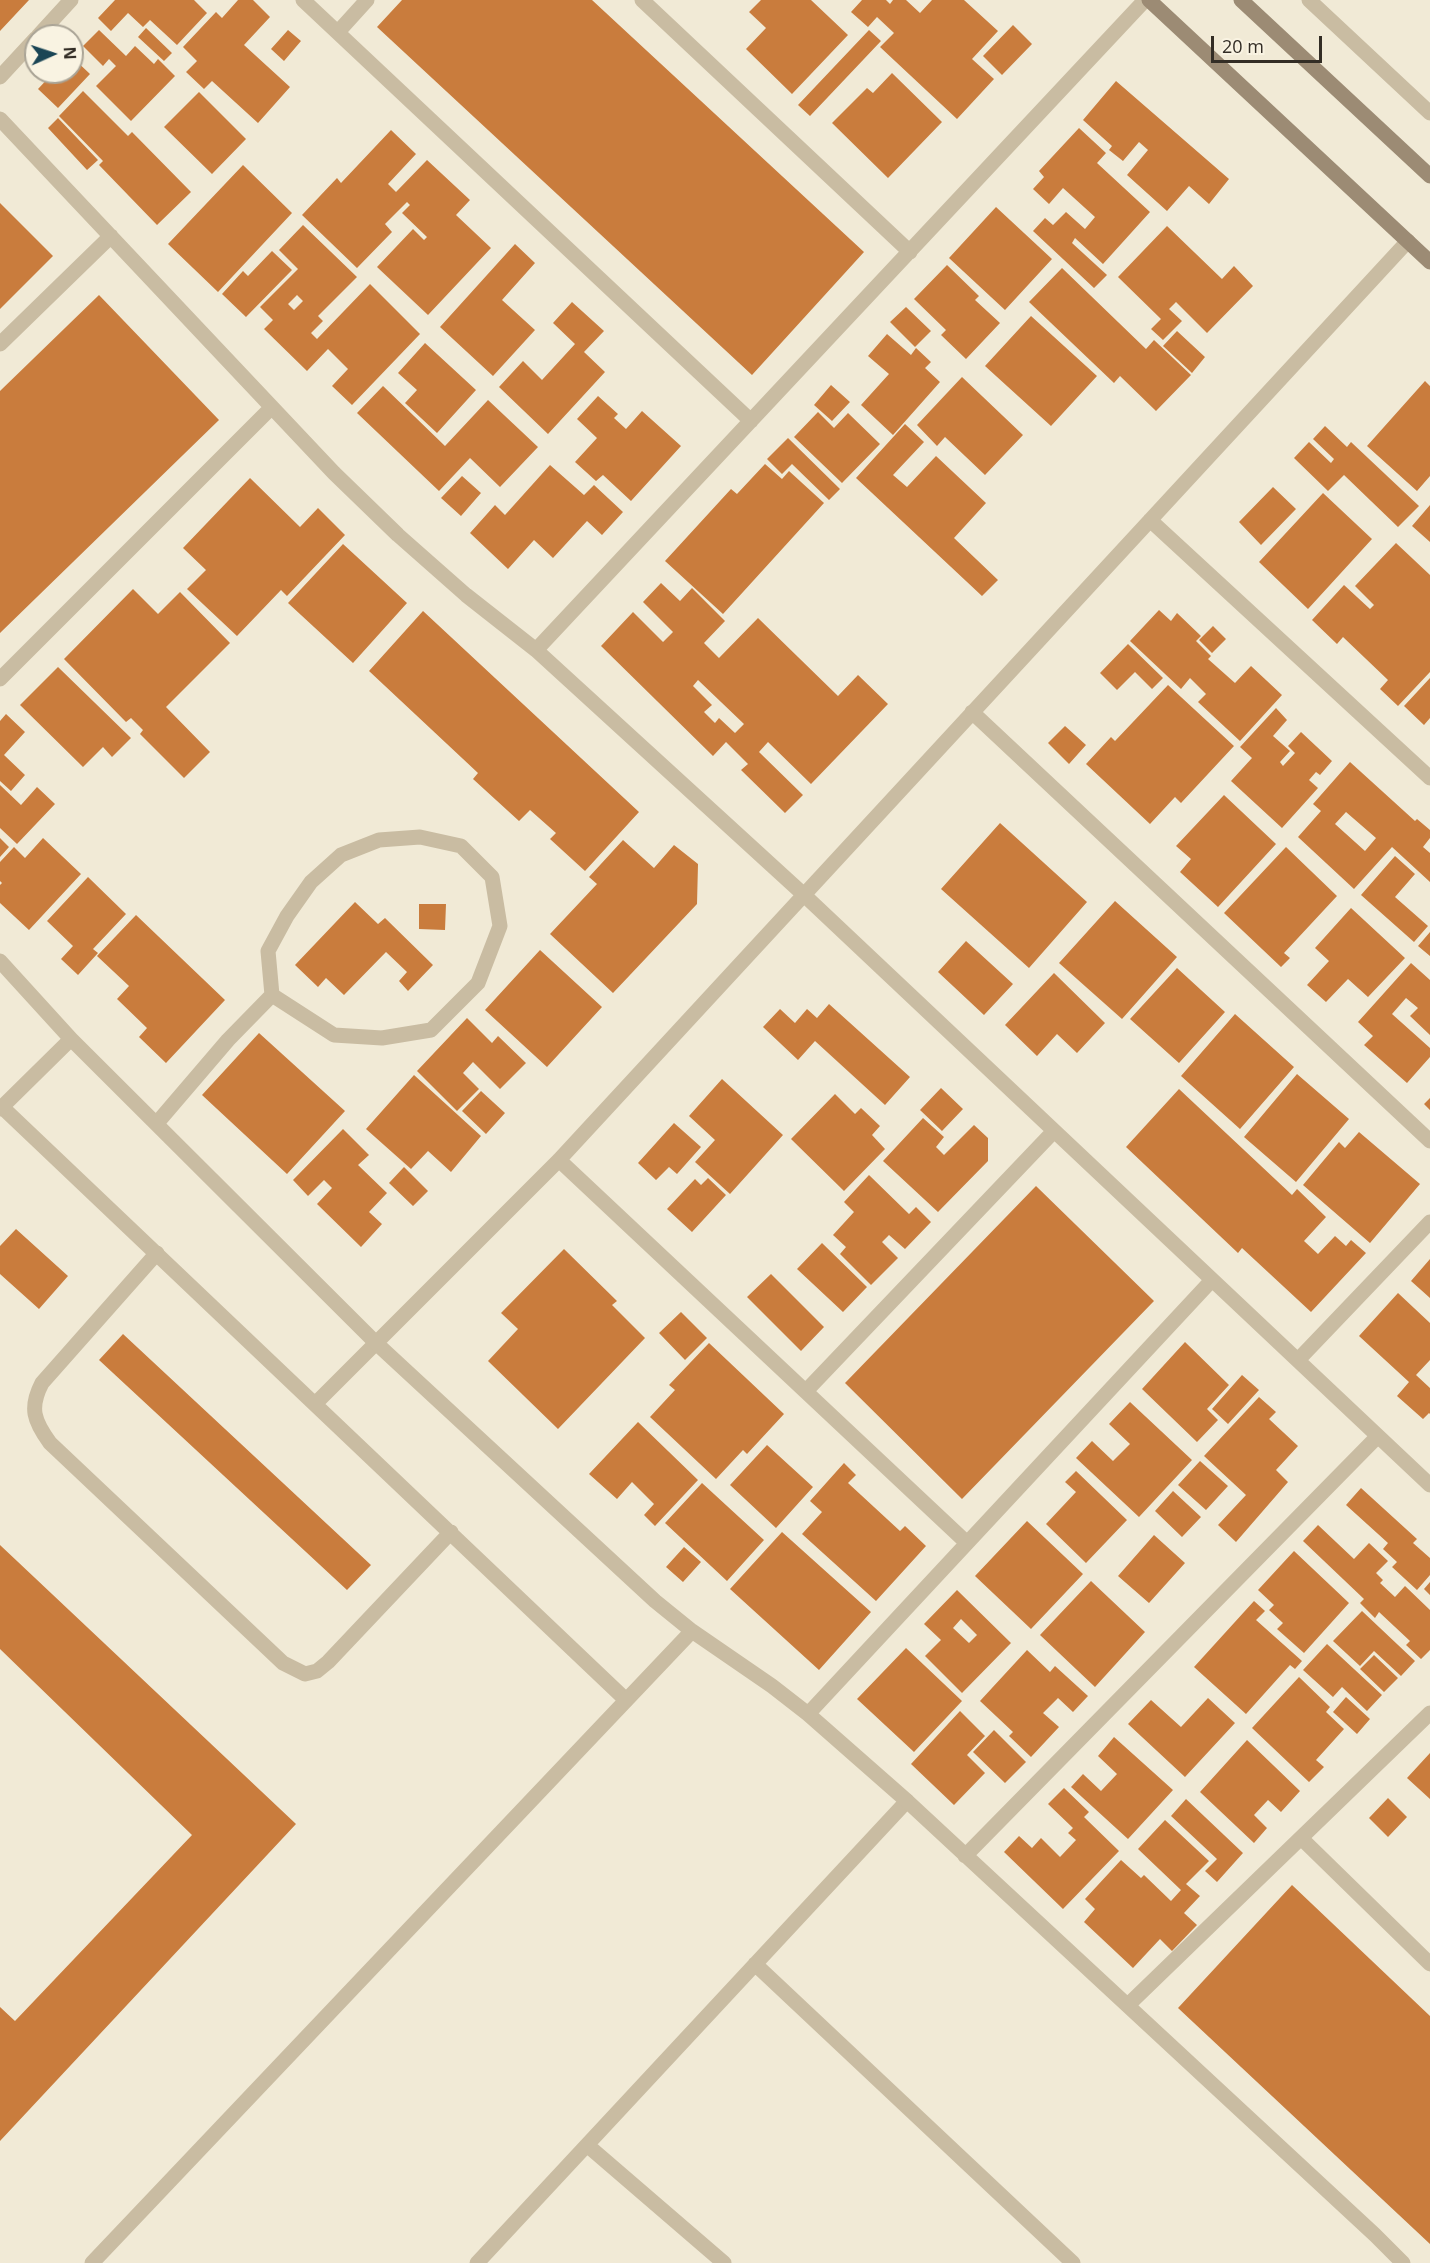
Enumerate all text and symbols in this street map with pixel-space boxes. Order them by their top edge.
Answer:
north arrow [24,24,84,84]
scale bar [1214,24,1325,62]
text: 20 m [1222,34,1264,58]
text: N [59,46,81,60]

